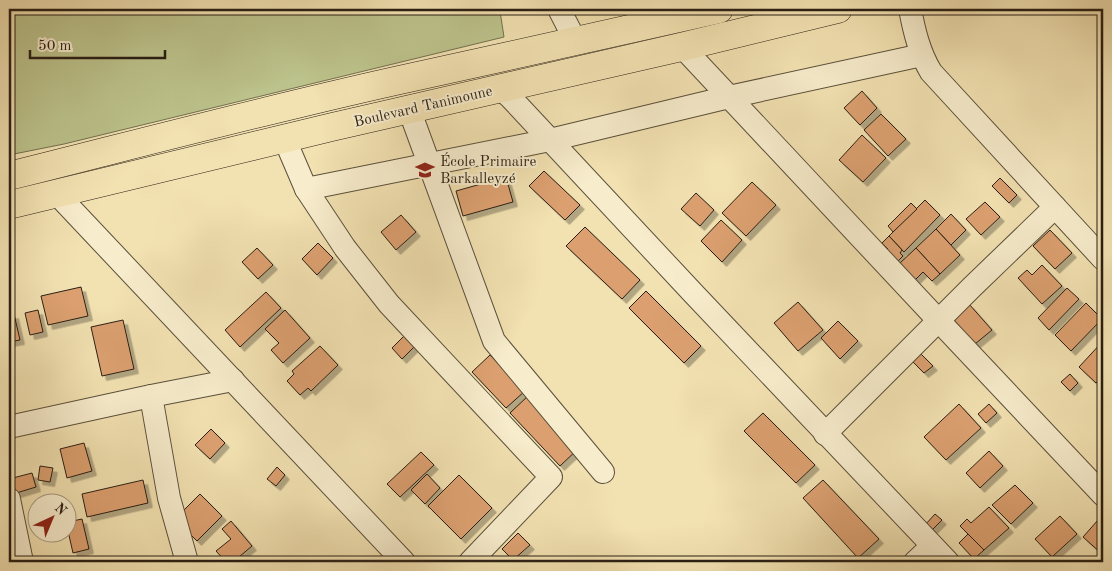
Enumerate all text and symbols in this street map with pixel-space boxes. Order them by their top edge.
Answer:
scale bar [30,28,165,60]
text: 50 m [38,39,72,54]
street label: Boulevard Tanimoune [353,84,494,131]
place label: École Primaire Barkalleyzé [440,152,536,187]
school or university icon: École Primaire Barkalleyzé [414,159,436,181]
north arrow [28,494,78,544]
text: N [52,501,69,518]

